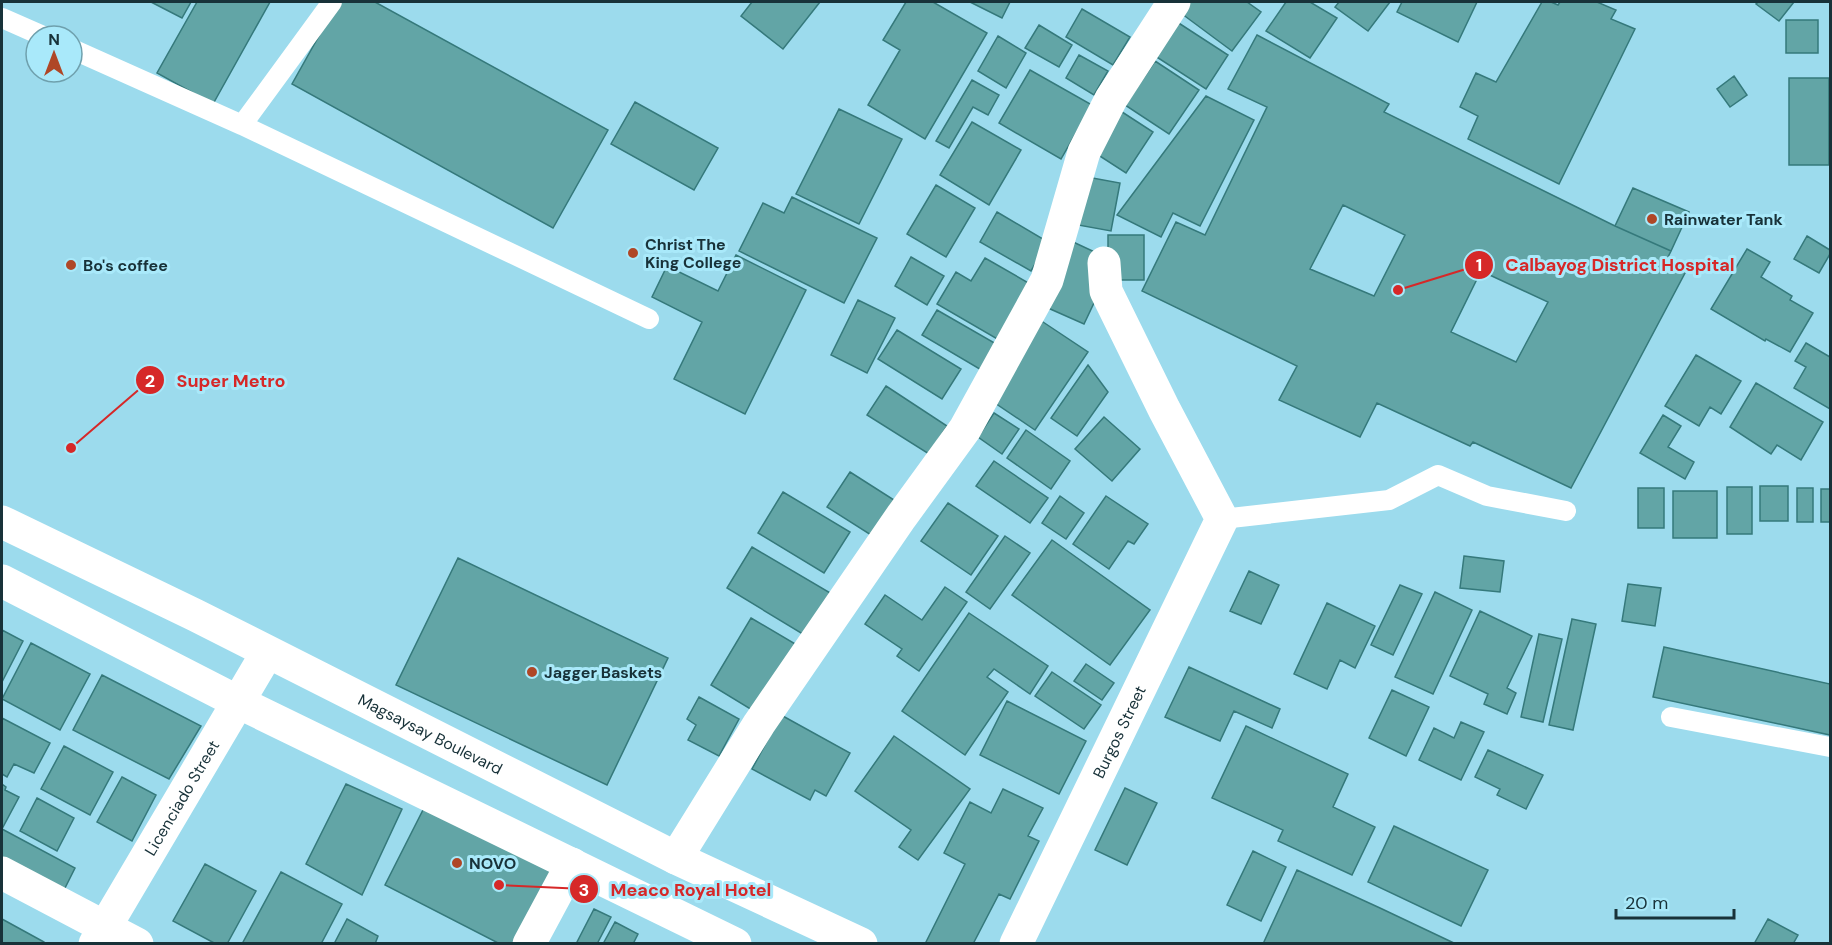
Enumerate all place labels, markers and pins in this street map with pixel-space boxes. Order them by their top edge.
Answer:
place label: Rainwater Tank [1664,209,1783,230]
marker: Rainwater Tank [1645,212,1659,226]
place label: Christ The King College [645,234,741,273]
marker: Christ The King College [626,246,640,260]
callout: Calbayog District Hospital [1464,247,1747,283]
place label: Bo's coffee [83,255,168,276]
marker: Bo's coffee [64,258,78,272]
callout: Super Metro [135,362,298,398]
place label: Jagger Baskets [544,662,662,683]
marker: Jagger Baskets [525,665,539,679]
place label: NOVO [469,853,516,874]
marker: NOVO [450,856,464,870]
callout: Meaco Royal Hotel [569,871,784,907]

